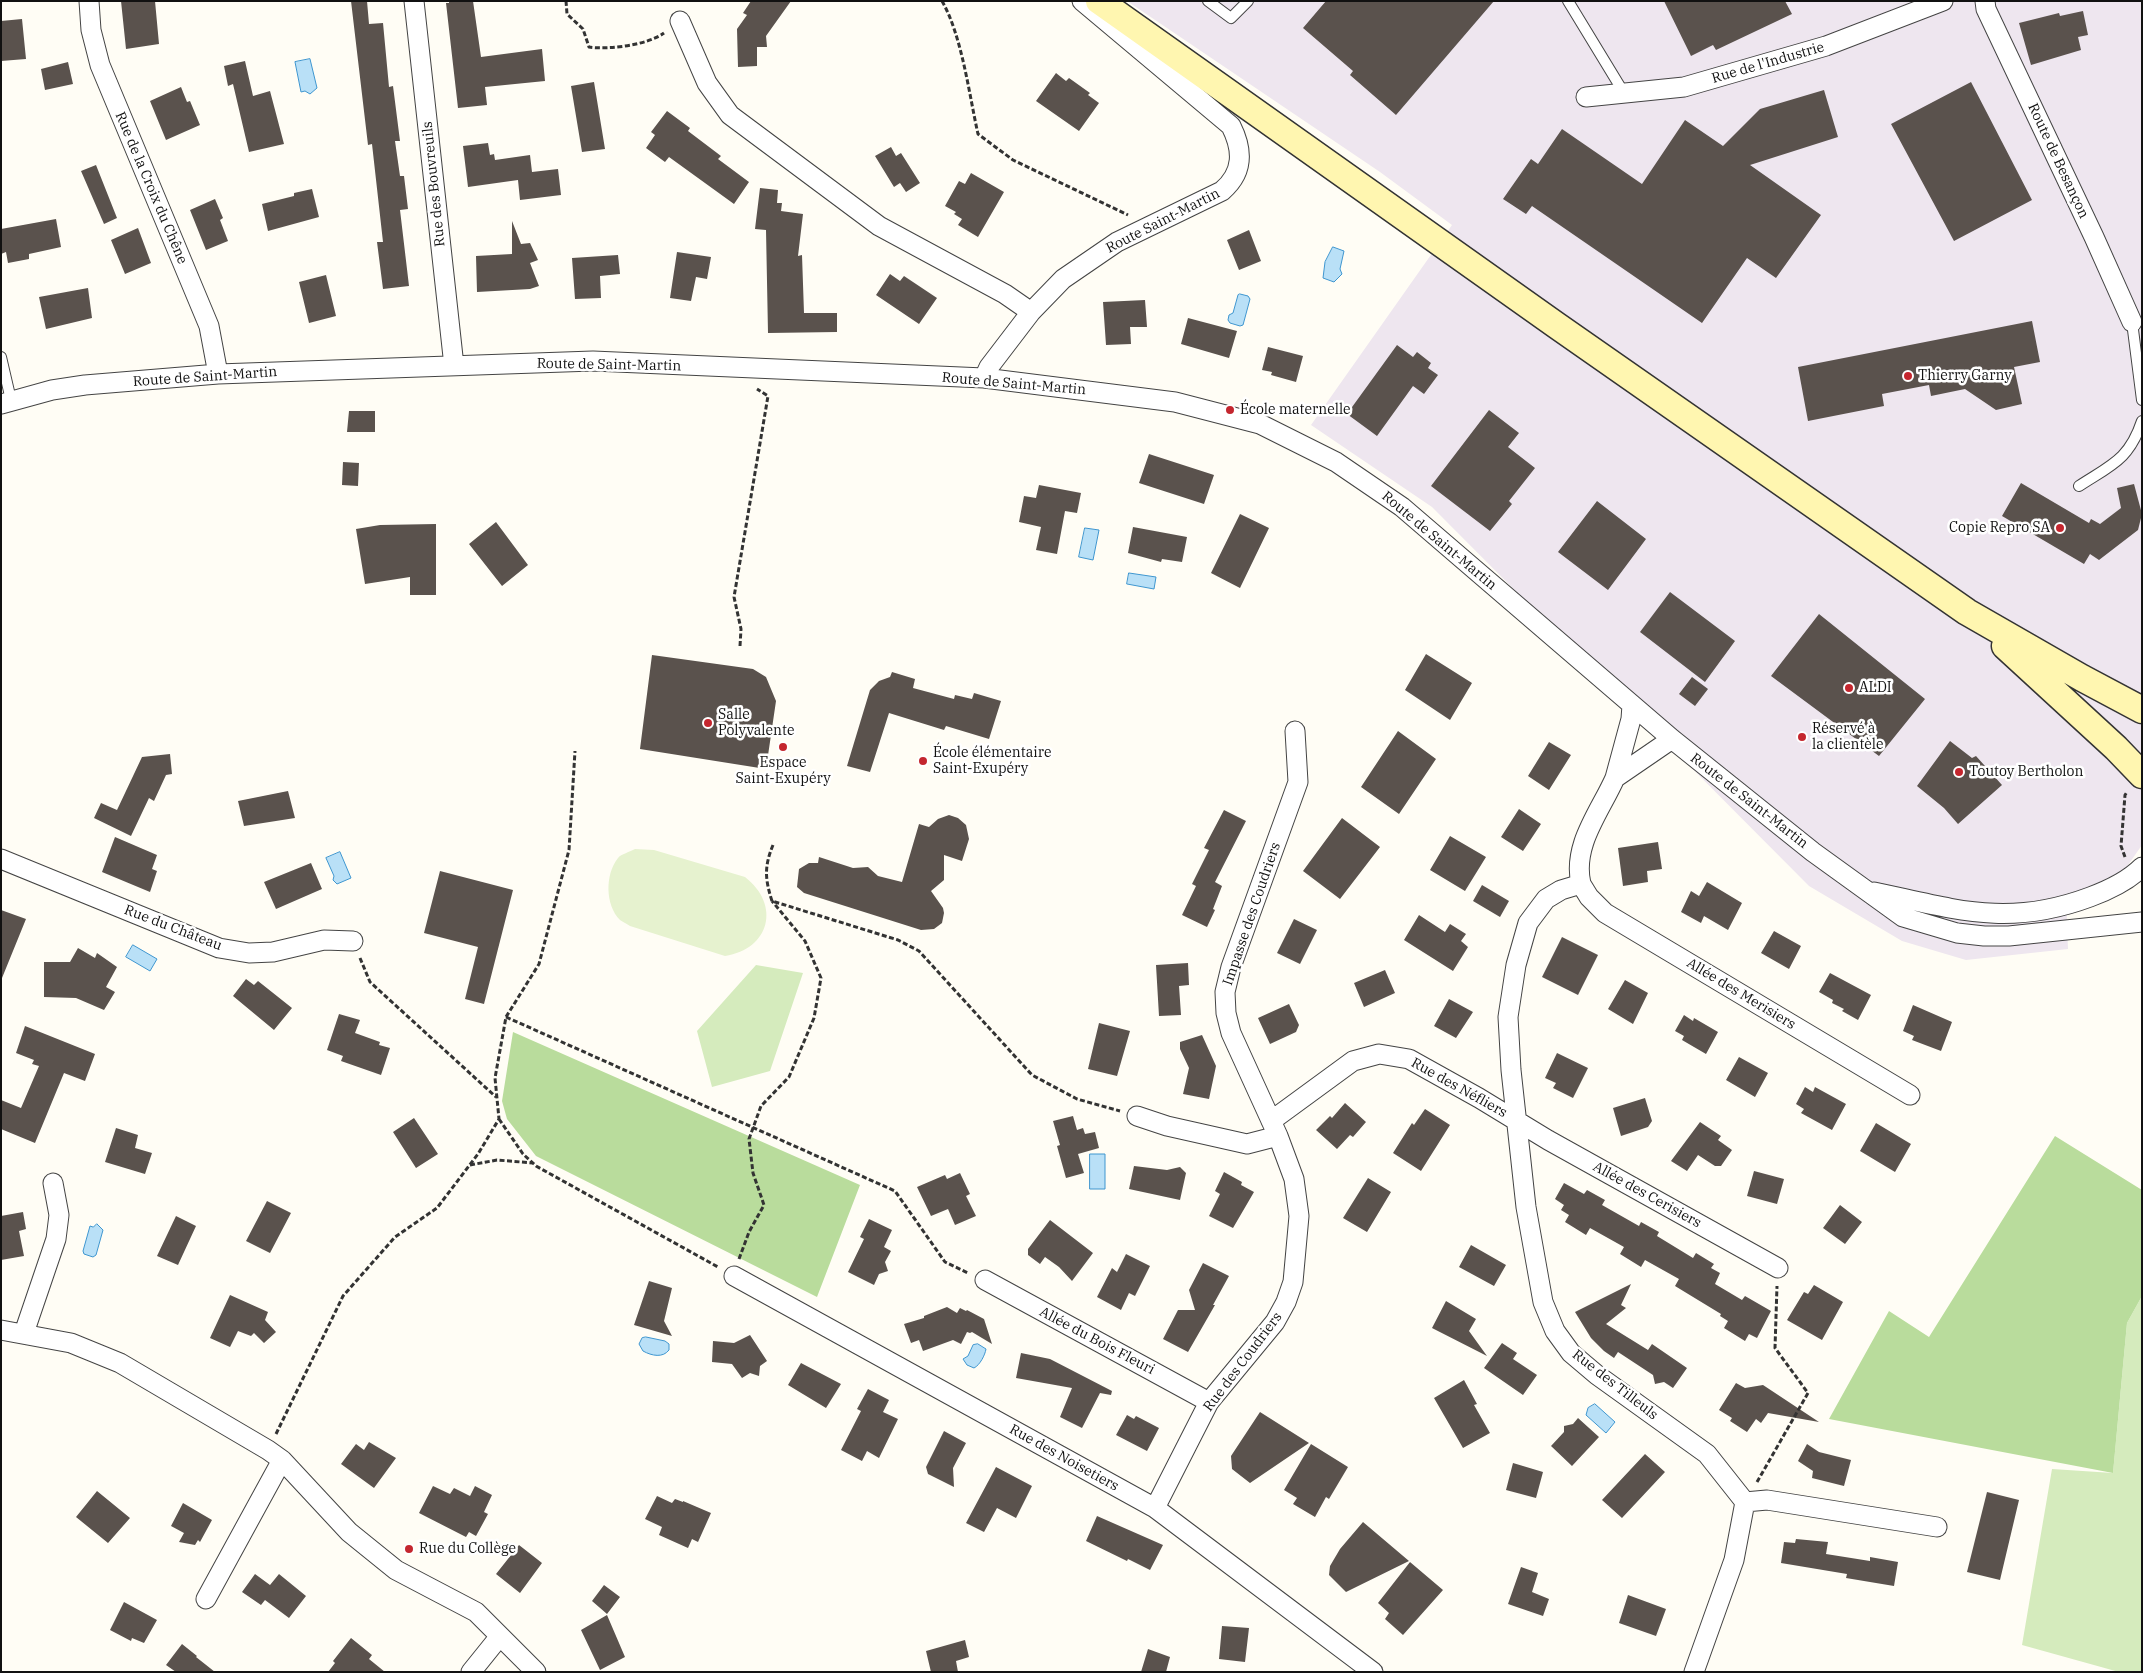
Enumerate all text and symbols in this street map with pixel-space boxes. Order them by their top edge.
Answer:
street label: Rue de l'Industrie [1710,39,1826,87]
street label: Route de Besançon [2024,101,2092,221]
street label: Rue de la Croix du Chêne [111,109,191,267]
street label: Rue des Bouvreuils [419,120,449,248]
street label: Route Saint-Martin [1103,185,1223,257]
street label: Route de Saint-Martin [537,355,681,375]
street label: Route de Saint-Martin [132,364,278,390]
place label: Thierry Garny [1918,368,2012,384]
street label: Route de Saint-Martin [941,369,1087,399]
marker: Thierry Garny [1902,370,1914,382]
place label: École maternelle [1240,402,1351,418]
marker: École maternelle [1224,404,1236,416]
street label: Route de Saint-Martin [1378,488,1500,594]
place label: Copie Repro SA [1949,520,2050,536]
marker: Copie Repro SA [2054,522,2066,534]
place label: ALDI [1859,680,1892,696]
marker: ALDI [1843,682,1855,694]
place label: Salle Polyvalente [718,707,794,740]
marker: Salle Polyvalente [702,717,714,729]
place label: Réservé à la clientèle [1812,721,1884,754]
marker: Réservé à la clientèle [1796,731,1808,743]
marker: Espace Saint-Exupéry [777,741,789,753]
place label: École élémentaire Saint-Exupéry [933,745,1051,778]
street label: Route de Saint-Martin [1687,750,1811,852]
place label: Espace Saint-Exupéry [735,755,831,788]
marker: École élémentaire Saint-Exupéry [917,755,929,767]
place label: Toutoy Bertholon [1969,764,2083,780]
marker: Toutoy Bertholon [1953,766,1965,778]
street label: Impasse des Coudriers [1220,840,1284,988]
street label: Rue du Château [122,902,224,954]
street label: Allée des Merisiers [1683,955,1799,1033]
street label: Rue des Néfliers [1408,1055,1510,1121]
street label: Allée des Cerisiers [1590,1158,1704,1232]
street label: Allée du Bois Fleuri [1037,1304,1157,1378]
street label: Rue des Coudriers [1200,1309,1286,1415]
street label: Rue des Tilleuls [1569,1346,1661,1424]
street label: Rue des Noisetiers [1006,1421,1122,1495]
place label: Rue du Collège [419,1541,516,1557]
marker: Rue du Collège [403,1543,415,1555]

